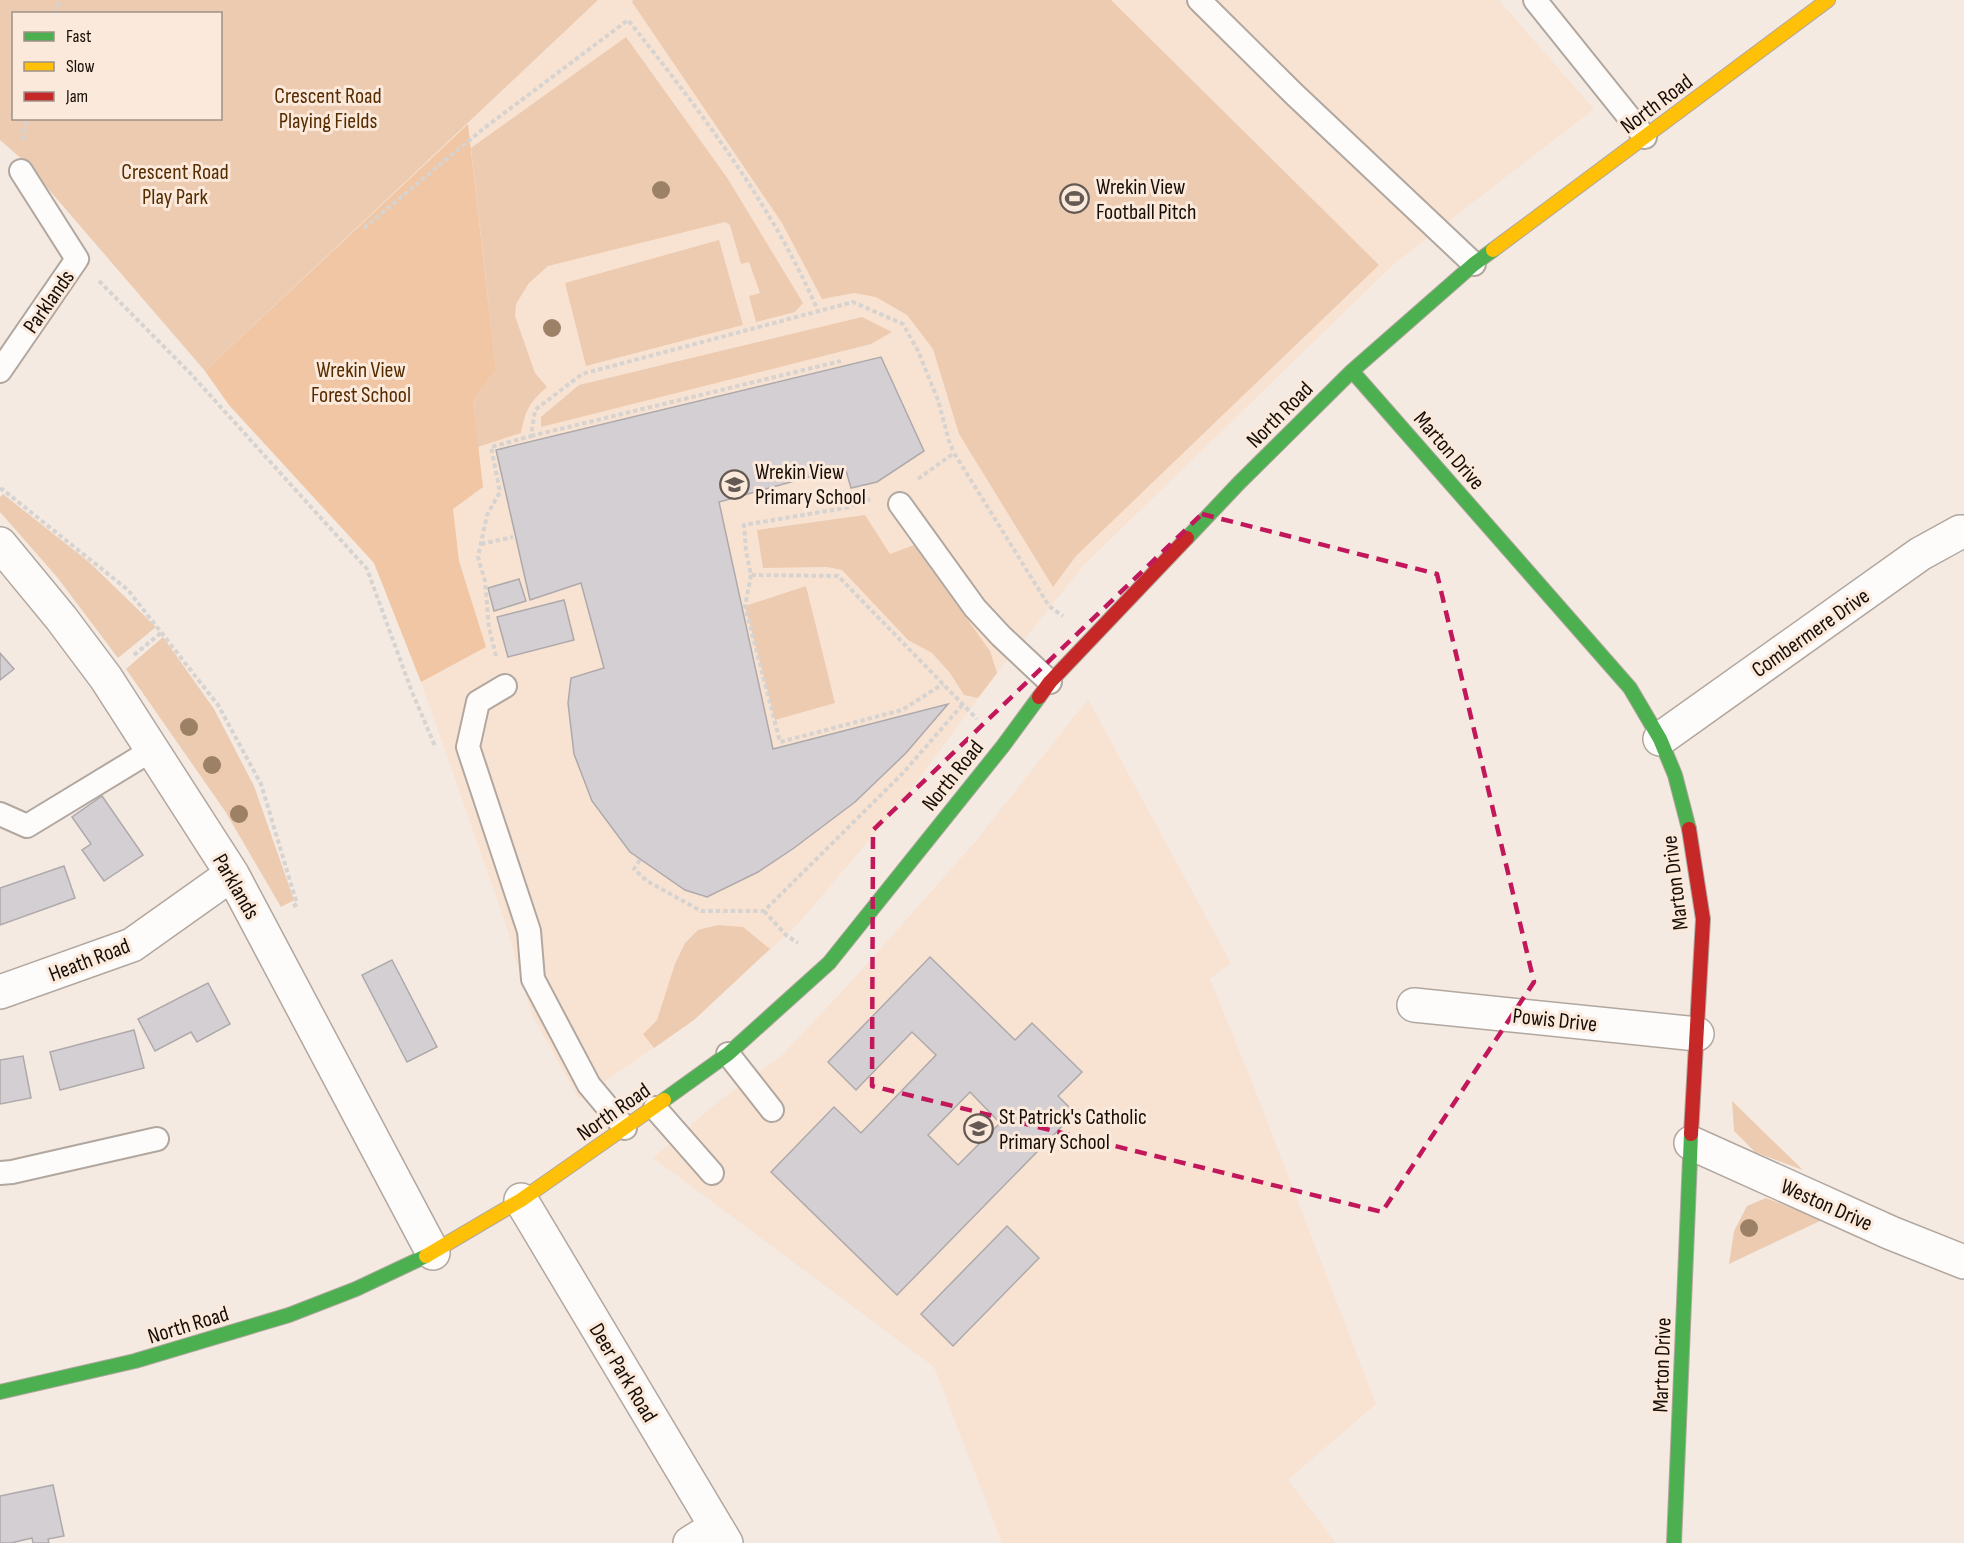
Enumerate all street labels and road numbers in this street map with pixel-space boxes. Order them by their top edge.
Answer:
street label: North Road [1616,68,1698,140]
street label: Parklands [18,265,81,339]
street label: North Road [1241,376,1319,454]
street label: Marton Drive [1407,406,1490,496]
street label: Combermere Drive [1747,583,1875,684]
street label: North Road [916,735,990,817]
street label: Marton Drive [1656,834,1695,932]
street label: Parklands [206,849,265,924]
street label: Heath Road [45,933,134,988]
street label: Powis Drive [1511,1003,1598,1038]
street label: North Road [572,1077,656,1147]
street label: Weston Drive [1776,1173,1877,1238]
street label: North Road [145,1300,232,1351]
street label: Marton Drive [1647,1317,1678,1413]
street label: Deer Park Road [583,1318,663,1427]

